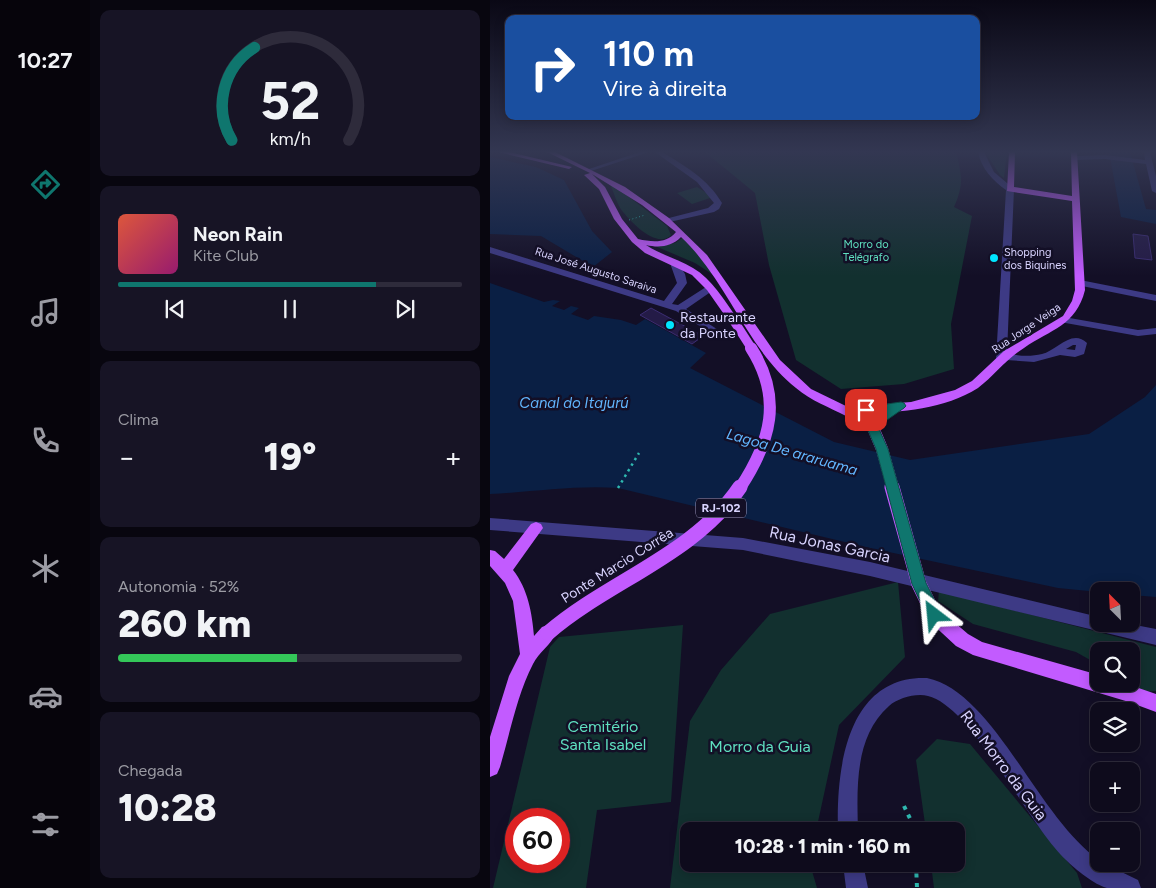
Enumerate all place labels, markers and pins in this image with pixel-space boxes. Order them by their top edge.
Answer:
place label: Shopping dos Biquines [1004,246,1066,272]
marker: Shopping dos Biquines [988,252,1000,264]
place label: Restaurante da Ponte [680,309,756,342]
marker: Restaurante da Ponte [664,319,676,331]
pin [845,389,887,431]

